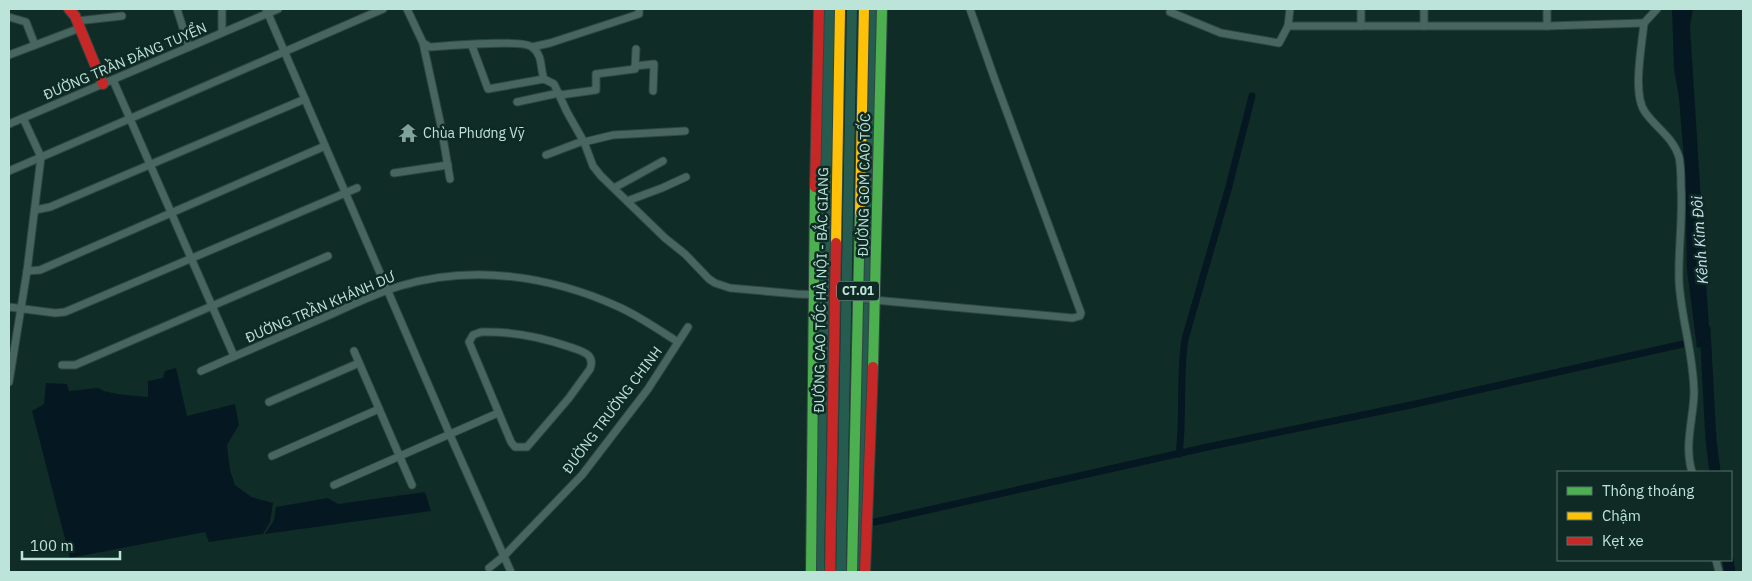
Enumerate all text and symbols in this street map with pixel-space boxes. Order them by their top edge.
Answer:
street label: ĐƯỜNG TRẦN ĐĂNG TUYỂN [39,16,209,104]
street label: ĐƯỜNG GOM CAO TỐC [851,113,874,257]
temple icon: Chùa Phương Vỹ [397,122,419,144]
place label: Chùa Phương Vỹ [423,124,525,142]
street label: ĐƯỜNG CAO TỐC HÀ NỘI - BẮC GIANG [807,167,832,413]
water label: Kênh Kim Đôi [1687,195,1712,285]
street label: ĐƯỜNG TRẦN KHÁNH DƯ [241,264,398,347]
road number: CT.01 [837,282,879,300]
street label: ĐƯỜNG TRƯỜNG CHINH [557,342,666,477]
legend [1557,471,1732,561]
text: Thông thoáng [1602,481,1694,500]
text: Chậm [1602,506,1641,525]
scale bar [22,528,120,560]
text: Kẹt xe [1602,531,1644,550]
text: 100 m [30,536,74,555]

